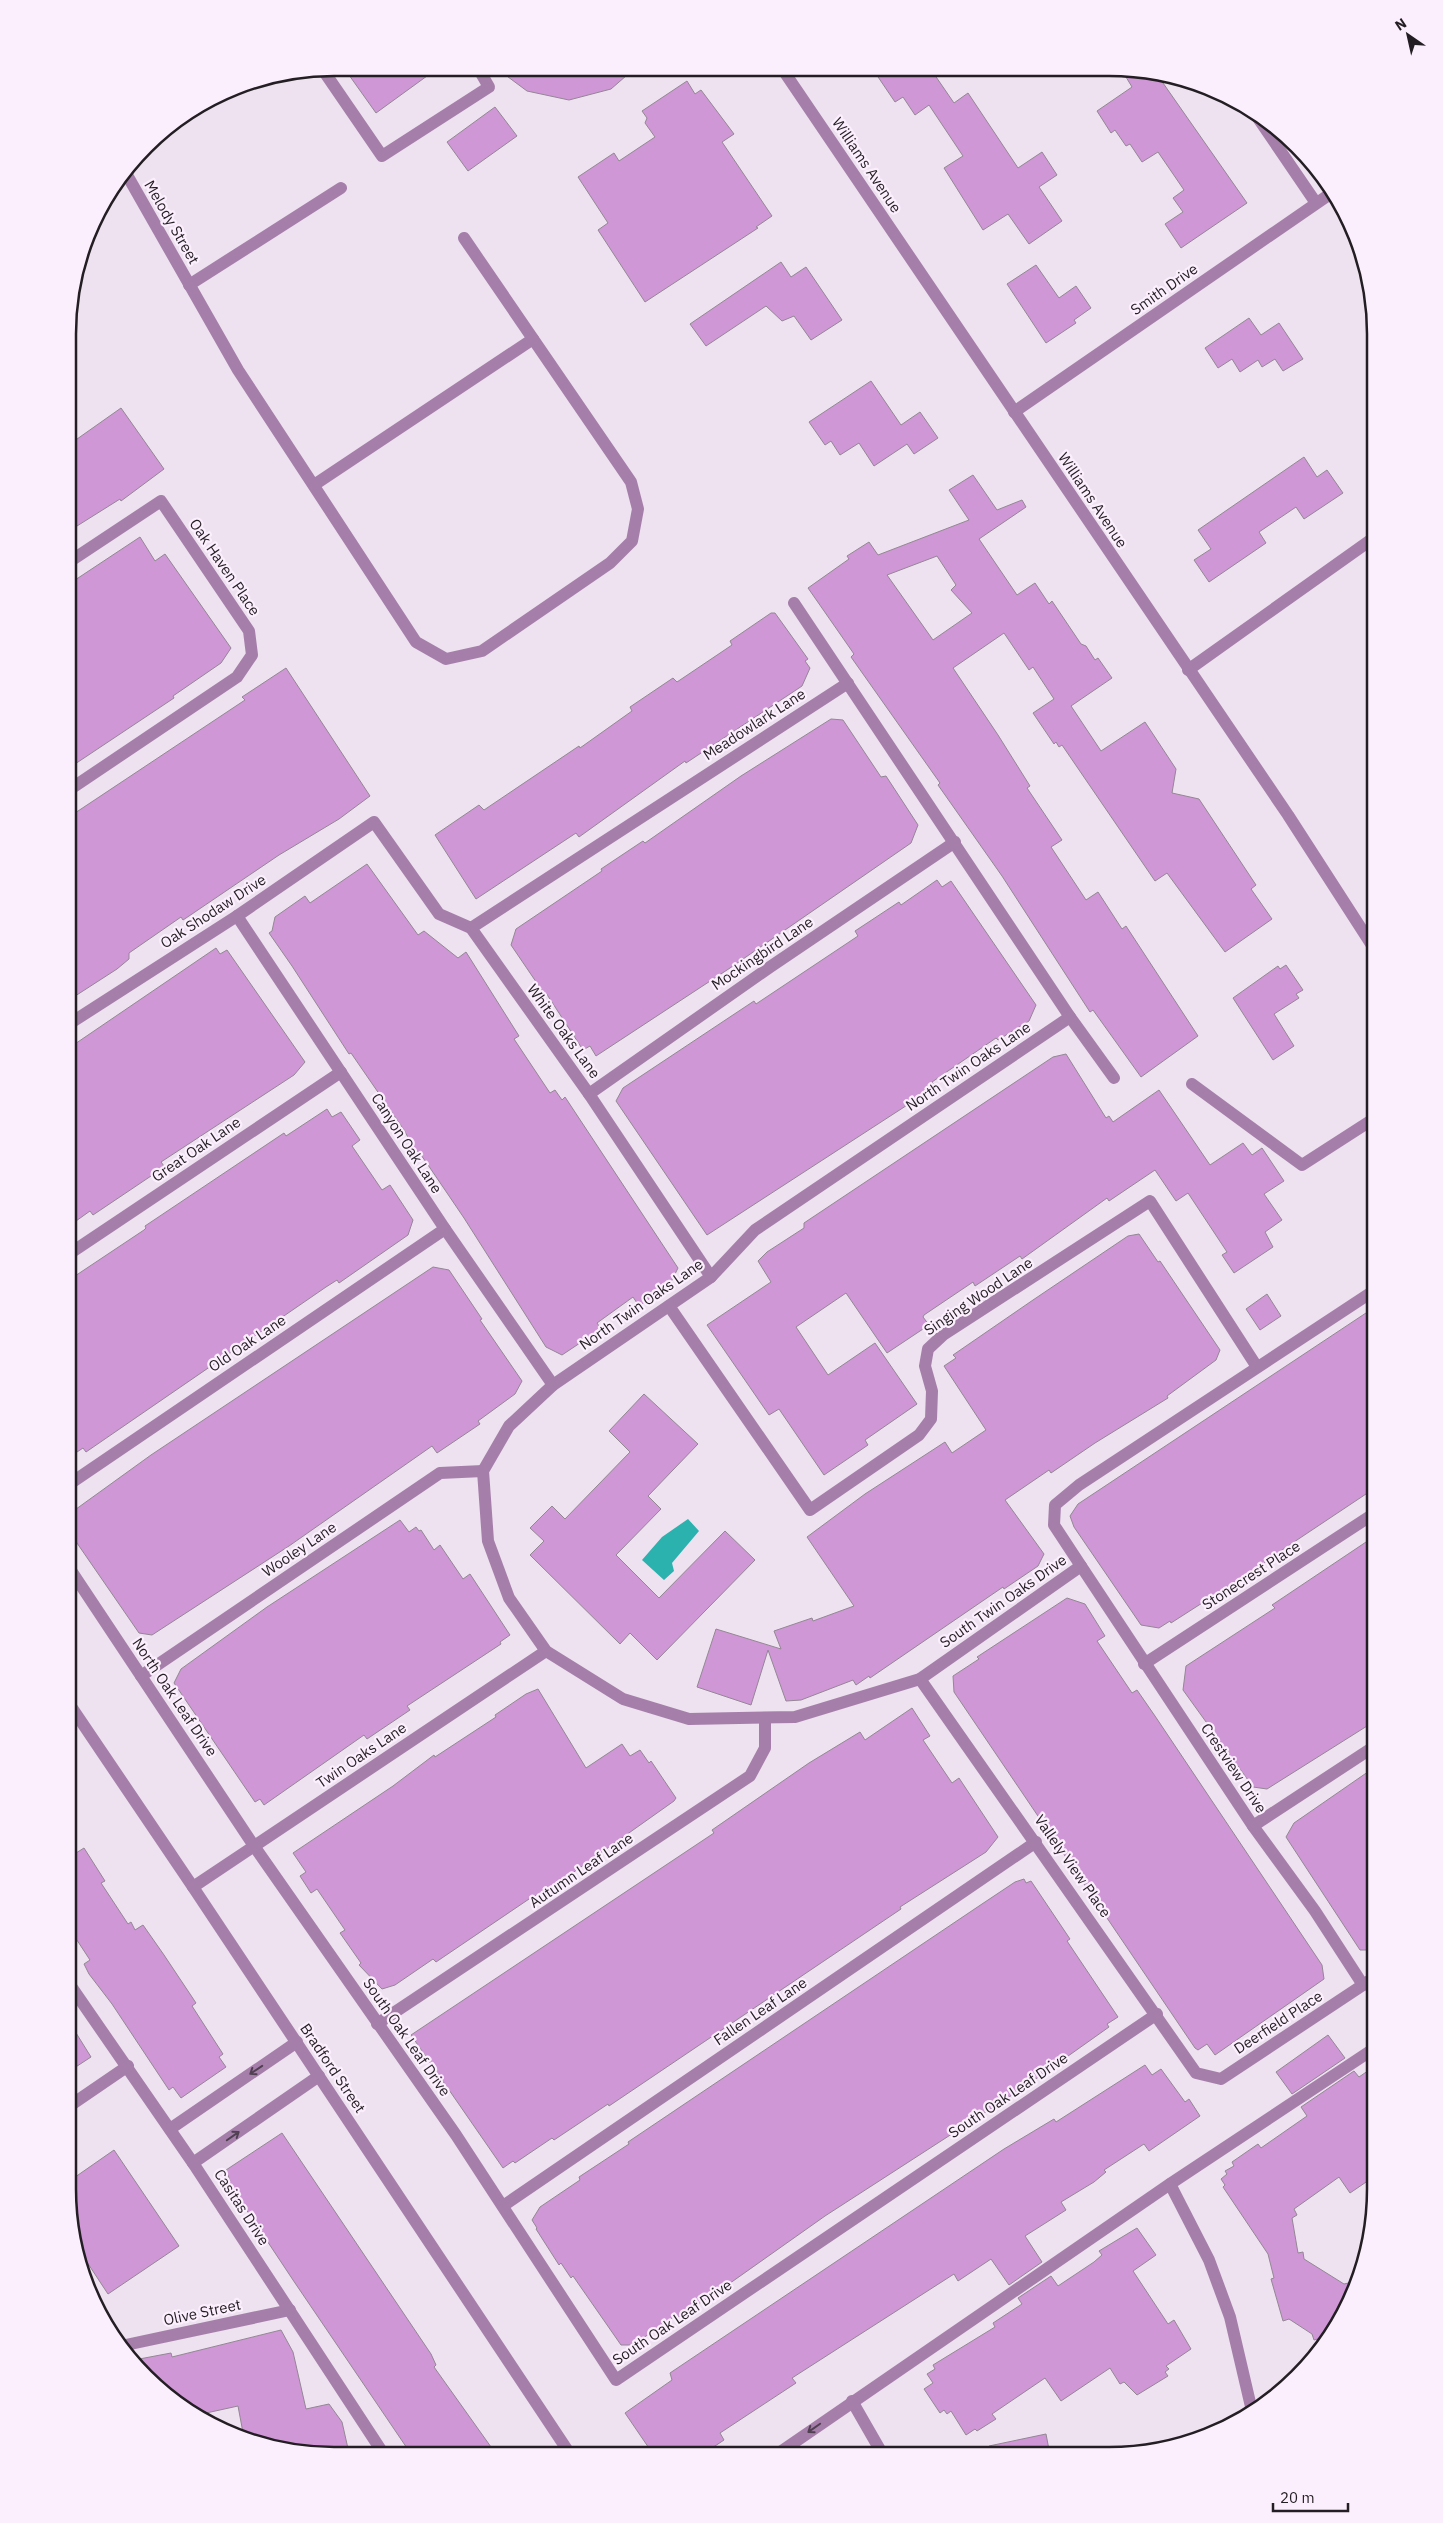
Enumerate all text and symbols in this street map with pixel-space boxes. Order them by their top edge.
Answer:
north arrow [1383,10,1433,60]
text: N [1391,14,1410,35]
street label: Williams Avenue [828,114,906,216]
street label: Melody Street [140,177,204,267]
street label: Smith Drive [1127,259,1201,319]
street label: Williams Avenue [1054,449,1132,551]
street label: Oak Haven Place [186,515,264,619]
street label: Meadowlark Lane [699,684,809,764]
street label: Oak Shodaw Drive [157,870,269,952]
street label: Mockingbird Lane [708,912,816,994]
street label: White Oaks Lane [523,980,605,1082]
street label: North Twin Oaks Lane [902,1017,1034,1115]
street label: Canyon Oak Lane [367,1089,447,1197]
street label: Great Oak Lane [148,1112,244,1186]
street label: Singing Wood Lane [920,1253,1036,1339]
street label: North Twin Oaks Lane [575,1254,707,1354]
street label: Old Oak Lane [205,1310,289,1376]
street label: Wooley Lane [258,1517,340,1581]
street label: Stonecrest Place [1198,1536,1304,1614]
street label: South Twin Oaks Drive [936,1550,1070,1652]
street label: North Oak Leaf Drive [128,1634,222,1760]
street label: Twin Oaks Lane [312,1718,410,1792]
street label: Crestview Drive [1197,1719,1271,1817]
street label: Vallely View Place [1031,1811,1115,1921]
street label: Autumn Leaf Lane [525,1828,637,1912]
street label: Fallen Leaf Lane [710,1973,810,2049]
street label: South Oak Leaf Drive [359,1974,455,2100]
street label: Deerfield Place [1230,1986,1326,2058]
street label: Bradford Street [296,2020,370,2116]
street label: South Oak Leaf Drive [945,2048,1071,2142]
one-way arrow [250,2065,264,2075]
one-way arrow [226,2131,240,2141]
street label: Casitas Drive [210,2165,274,2249]
street label: South Oak Leaf Drive [609,2275,735,2369]
street label: Olive Street [162,2295,242,2329]
one-way arrow [807,2423,821,2433]
scale bar [1273,2480,1348,2512]
text: 20 m [1280,2488,1315,2507]

